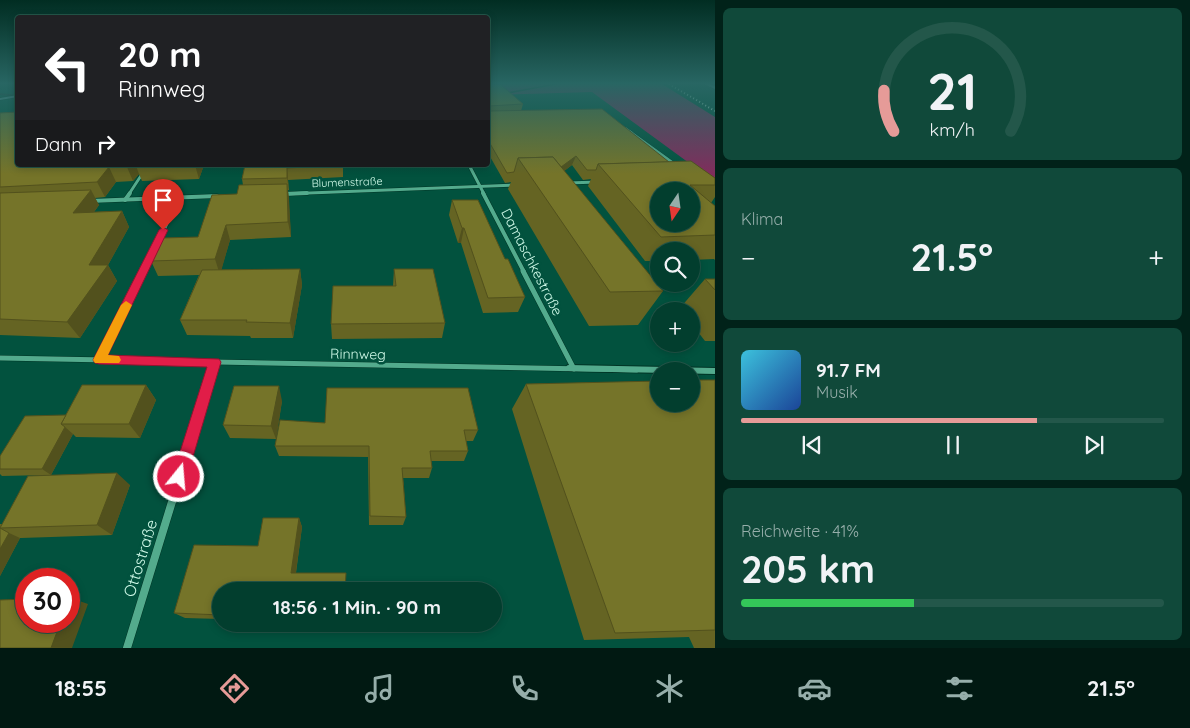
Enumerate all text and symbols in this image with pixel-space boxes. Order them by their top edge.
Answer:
text: 20 m [118,32,201,76]
icon: left [35,35,100,100]
text: 21 [928,58,977,123]
text: Rinnweg [118,75,205,103]
text: km/h [930,118,975,140]
icon: right [92,130,120,158]
text: Dann [35,132,82,156]
street label: Blumenstraße [311,174,383,190]
pin [142,179,184,230]
north arrow [650,182,700,232]
map controls [650,182,700,412]
icon: arrive [149,186,177,214]
street label: Damaschkestraße [497,205,567,319]
text: Klima [741,209,783,229]
text: 21.5° [911,233,993,281]
text: − [741,240,756,275]
text: + [1148,240,1164,275]
button: search [650,242,700,292]
button: + [650,302,700,352]
street label: Rinnweg [330,345,386,363]
text: 91.7 FM [816,358,881,382]
button: − [650,362,700,412]
text: Musik [816,382,858,402]
icon: previous [798,431,826,459]
icon: pause [939,431,967,459]
icon: next [1080,431,1108,459]
position arrow [152,450,204,502]
street label: Ottostraße [119,517,161,599]
text: Reichweite · 41% [741,521,859,541]
text: 205 km [741,545,875,593]
speed limit sign: 30 [15,568,80,633]
text: 18:56 · 1 Min. · 90 m [273,595,441,619]
icon: directions [217,671,252,706]
icon: music [362,671,397,706]
icon: phone [507,671,542,706]
icon: climate [652,671,687,706]
icon: car [797,671,832,706]
icon: filters [942,671,977,706]
text: 18:55 [55,674,107,702]
text: 21.5° [1087,674,1135,702]

